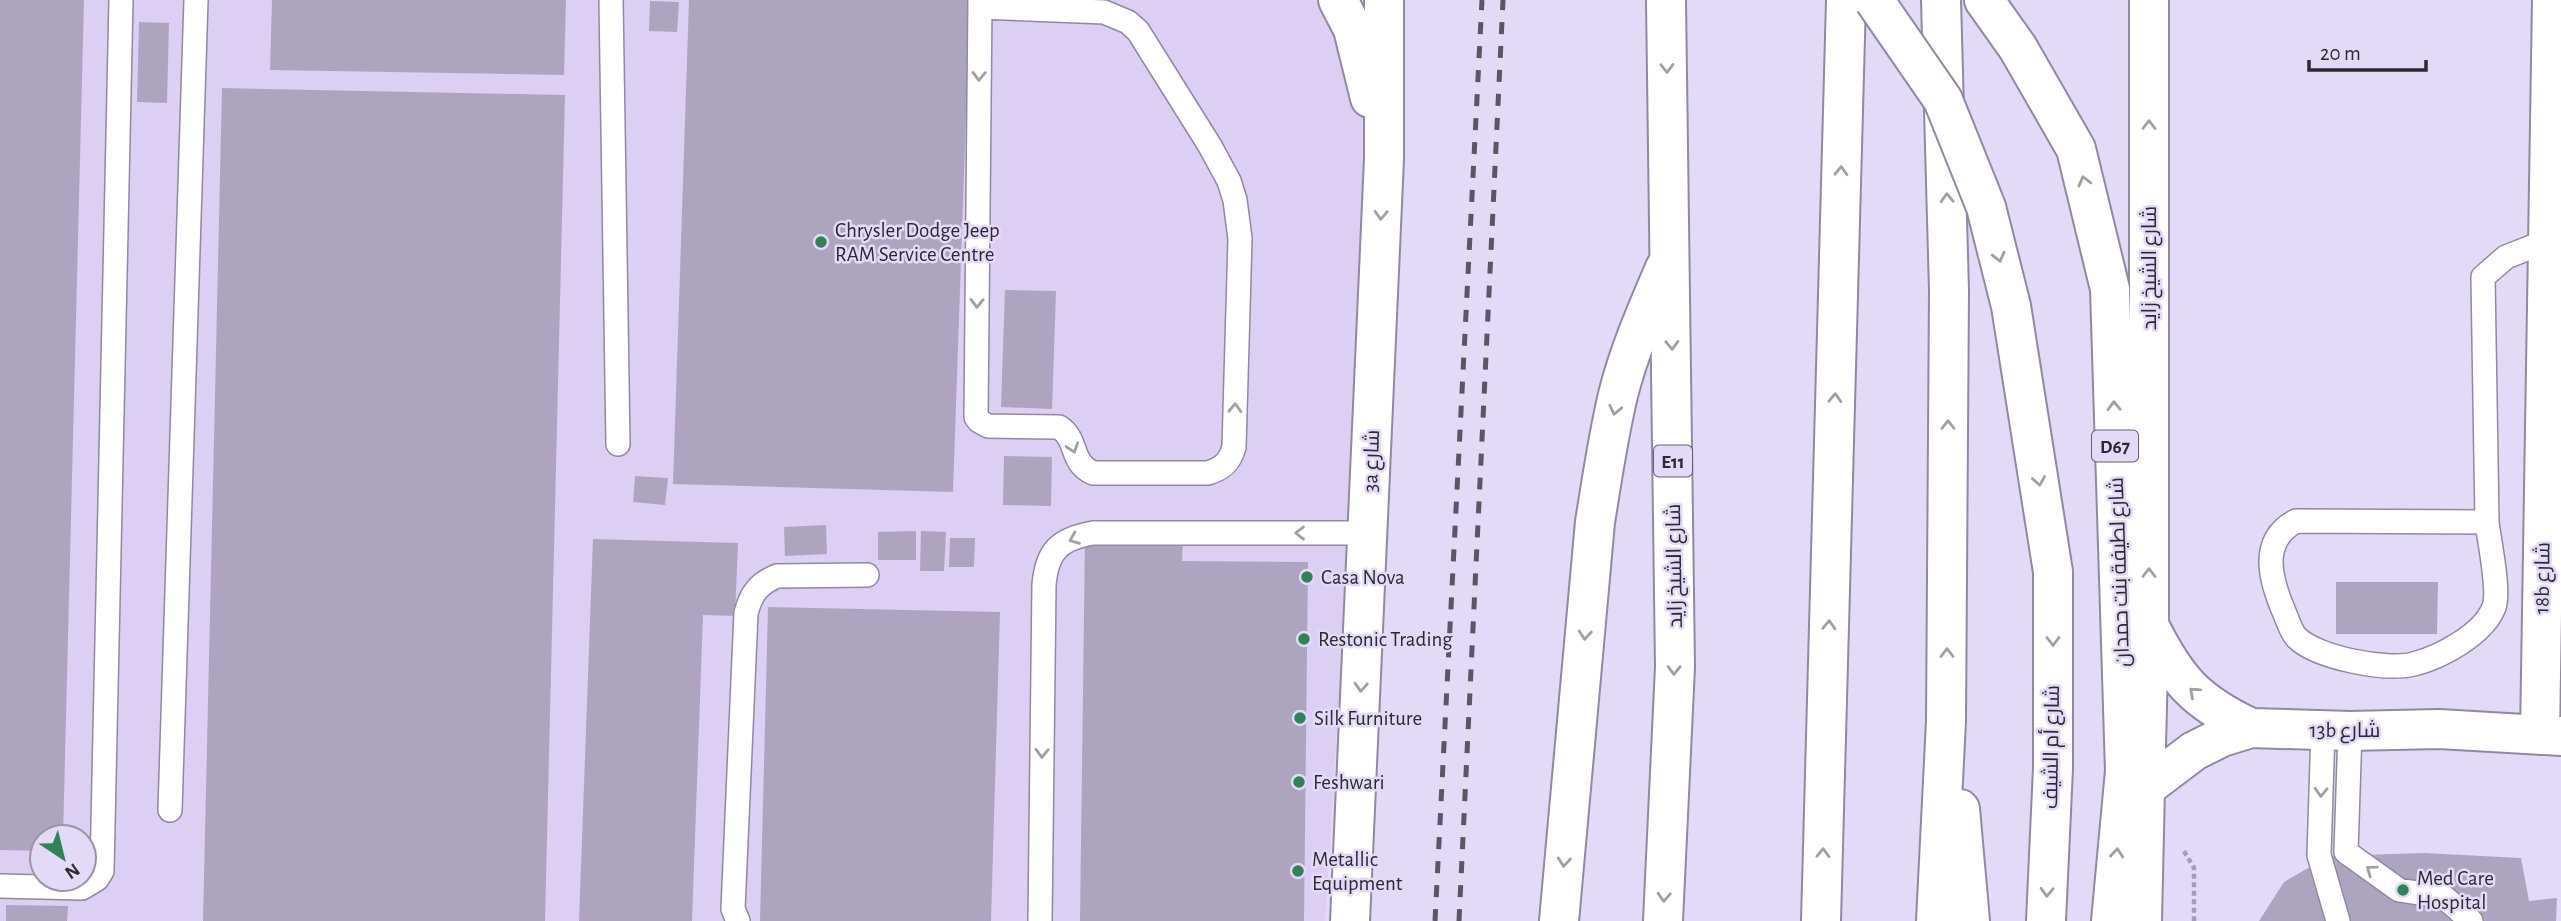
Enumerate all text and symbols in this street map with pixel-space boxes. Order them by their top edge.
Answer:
scale bar [2309,28,2426,72]
text: 20 m [2320,43,2361,64]
one-way arrow [1659,63,1675,74]
one-way arrow [971,71,987,81]
one-way arrow [2141,119,2157,129]
one-way arrow [1833,165,1849,175]
one-way arrow [2078,176,2092,188]
one-way arrow [1939,192,1954,203]
street label: شارع الشيخ زايد [2139,206,2163,330]
one-way arrow [1374,210,1389,221]
place label: Chrysler Dodge Jeep RAM Service Centre [835,220,1000,265]
marker: Chrysler Dodge Jeep RAM Service Centre [813,234,829,250]
one-way arrow [1991,251,2005,263]
one-way arrow [969,298,984,309]
one-way arrow [1664,340,1680,350]
one-way arrow [1827,392,1843,403]
one-way arrow [2106,400,2122,410]
one-way arrow [1227,402,1242,413]
one-way arrow [1609,404,1624,416]
one-way arrow [1941,419,1956,430]
street label: 3a شارع [1360,429,1386,493]
road number: D67 [2092,430,2138,462]
one-way arrow [1065,442,1080,454]
road number: E11 [1654,446,1692,476]
one-way arrow [2031,475,2046,487]
street label: شارع لطيفة بنت حمدان [2106,477,2136,667]
street label: شارع الشيخ زايد [1663,504,1689,628]
one-way arrow [1294,525,1305,541]
one-way arrow [1069,530,1081,544]
street label: 18b شارع [2531,542,2557,614]
place label: Casa Nova [1321,567,1405,588]
one-way arrow [2141,567,2157,577]
marker: Casa Nova [1299,569,1315,585]
one-way arrow [1821,620,1837,630]
place label: Restonic Trading [1318,629,1453,650]
one-way arrow [1578,630,1593,641]
marker: Restonic Trading [1296,631,1312,647]
one-way arrow [2045,636,2061,646]
one-way arrow [1939,647,1955,657]
one-way arrow [1667,665,1682,676]
one-way arrow [1354,682,1369,693]
street label: شارع أم الشيف [2037,685,2066,809]
one-way arrow [2189,688,2202,700]
place label: Silk Furniture [1314,708,1422,729]
marker: Silk Furniture [1292,710,1308,726]
street label: 13b شارع [2310,720,2380,744]
one-way arrow [1035,747,1050,758]
place label: Feshwari [1313,772,1385,793]
marker: Feshwari [1291,774,1307,790]
one-way arrow [2314,787,2329,798]
north arrow [28,823,98,893]
one-way arrow [1815,847,1830,858]
one-way arrow [2109,847,2124,858]
place label: Metallic Equipment [1312,849,1403,894]
one-way arrow [1557,856,1572,867]
text: N [61,859,83,882]
marker: Metallic Equipment [1290,863,1306,879]
one-way arrow [2366,866,2379,878]
place label: Med Care Hospital [2417,868,2494,913]
marker: Med Care Hospital [2395,882,2411,898]
one-way arrow [2040,887,2055,898]
one-way arrow [1656,892,1671,903]

